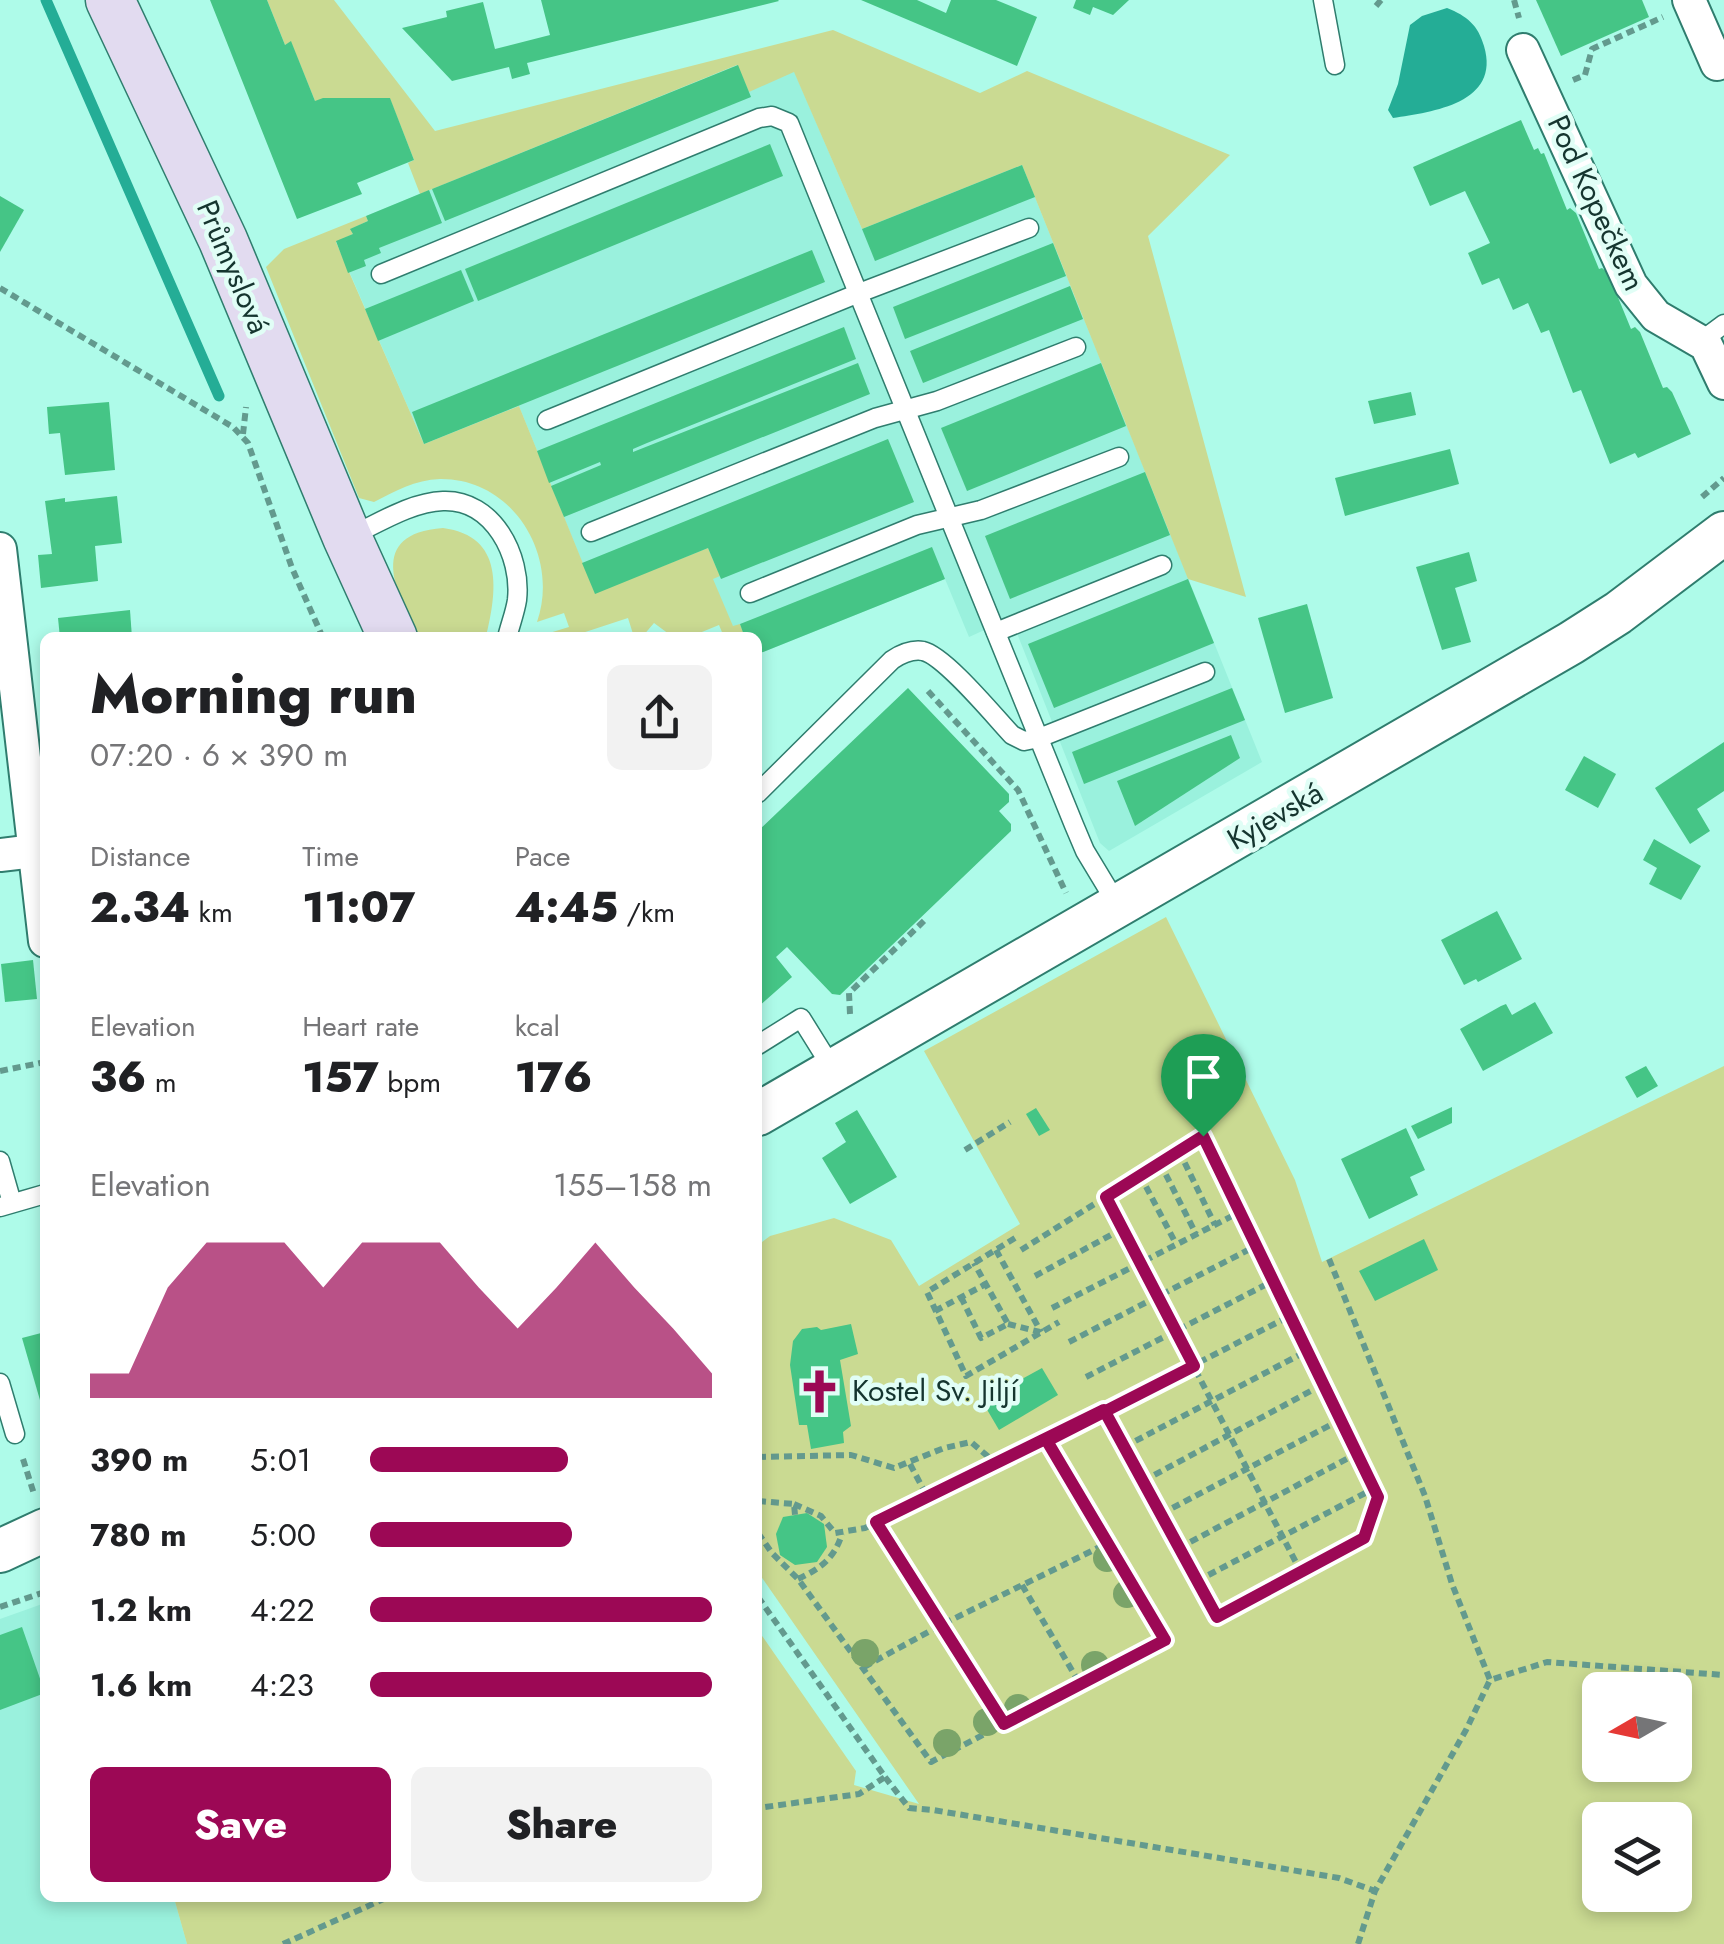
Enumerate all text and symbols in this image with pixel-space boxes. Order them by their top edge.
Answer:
street label: Pod Kopečkem [1537,108,1656,297]
street label: Průmyslová [186,194,281,340]
text: Morning run [90,654,417,734]
button: share [607,665,712,770]
text: 07:20 · 6 × 390 m [90,732,348,778]
street label: Kyjevská [1219,771,1331,860]
text: Distance [90,836,190,877]
text: Time [302,836,359,877]
text: Pace [515,836,570,877]
text: 2.34 [90,877,190,938]
text: 11:07 [302,877,415,938]
text: 4:45 [515,877,618,938]
text: km [190,892,233,933]
text: /km [618,892,675,933]
text: Elevation [90,1006,196,1047]
text: Heart rate [302,1006,419,1047]
text: kcal [515,1006,560,1047]
pin [1161,1034,1246,1137]
text: 36 [90,1047,146,1108]
text: 157 [302,1047,379,1108]
text: 176 [515,1047,592,1108]
icon: arrive [1176,1049,1231,1104]
text: m [146,1062,177,1103]
text: bpm [379,1062,441,1103]
text: Elevation [90,1162,211,1208]
text: 155–158 m [553,1162,712,1208]
church icon: Kostel Sv. Jiljí [795,1367,843,1415]
place label: Kostel Sv. Jiljí [852,1369,1019,1412]
text: 390 m [90,1437,188,1483]
text: 5:01 [250,1437,311,1483]
text: 780 m [90,1512,186,1558]
text: 5:00 [250,1512,316,1558]
text: 1.2 km [90,1587,192,1633]
text: 4:22 [250,1587,315,1633]
text: 1.6 km [90,1662,192,1708]
text: 4:23 [250,1662,314,1708]
north arrow [1582,1672,1692,1782]
map controls [1582,1672,1692,1912]
button: Save [90,1767,391,1882]
button: Share [411,1767,712,1882]
button: layers [1582,1802,1692,1912]

